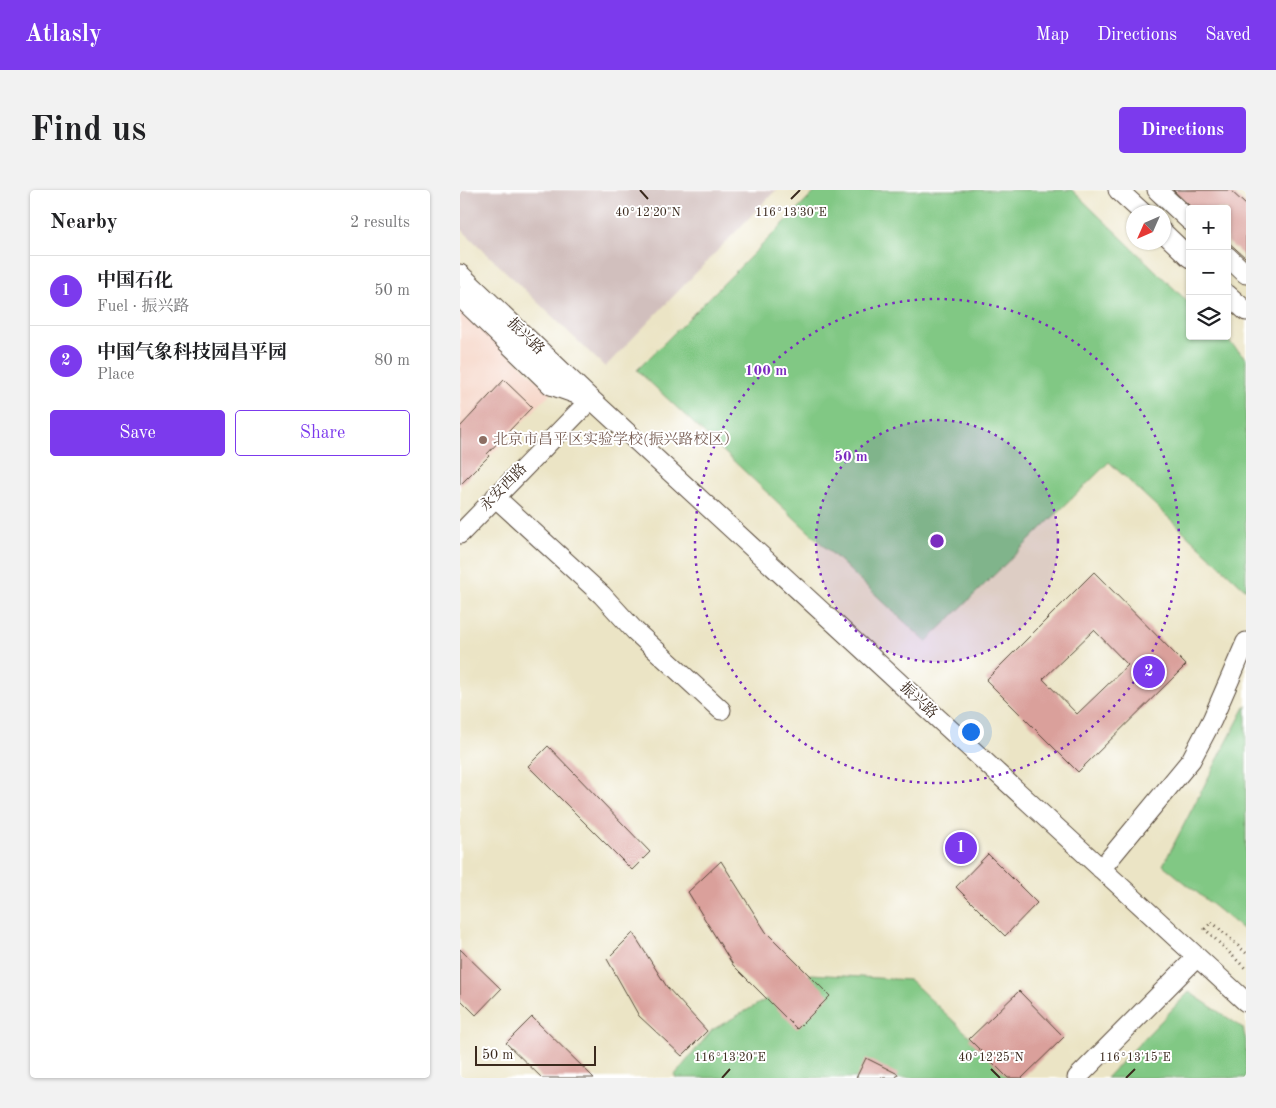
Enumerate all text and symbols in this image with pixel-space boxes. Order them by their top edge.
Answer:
text: Atlasly [25,23,102,47]
text: Map [1036,26,1069,44]
text: Directions [1097,26,1177,44]
text: Saved [1205,26,1251,44]
button: Directions [1119,107,1246,153]
text: Find us [30,113,146,148]
north arrow [1126,205,1171,250]
map controls [1186,205,1231,340]
button: + [1186,205,1231,250]
text: 40°12'20"N [615,207,681,219]
text: 116°13'30"E [755,207,827,219]
text: Nearby [50,212,118,233]
text: 2 results [350,215,410,231]
button: − [1186,250,1231,295]
text: 中国石化 [97,272,173,291]
text: 1 [61,283,71,299]
text: 50 m [374,283,410,299]
button: layers [1186,295,1231,340]
text: Fuel · 振兴路 [97,299,189,315]
street label: 振兴路 [504,315,548,358]
text: 中国气象科技园昌平园 [97,344,287,363]
text: 2 [61,353,71,369]
text: 80 m [374,353,410,369]
text: 100 m [745,364,787,379]
text: Place [97,367,134,383]
button: Save [50,410,225,456]
button: Share [235,410,410,456]
place label: 北京市昌平区实验学校(振兴路校区） [493,431,739,448]
marker: 北京市昌平区实验学校(振兴路校区） [477,434,489,446]
text: 50 m [834,450,868,465]
street label: 永安西路 [476,460,530,515]
centre of rings [928,532,946,550]
pin: 2 [1133,653,1165,691]
street label: 振兴路 [896,679,941,722]
your location [958,719,984,745]
pin: 1 [945,829,977,867]
scale bar [475,1043,596,1066]
text: 50 m [482,1048,513,1062]
text: 40°12'25"N [958,1051,1024,1064]
text: 116°13'15"E [1099,1051,1171,1064]
text: 116°13'20"E [694,1052,766,1064]

